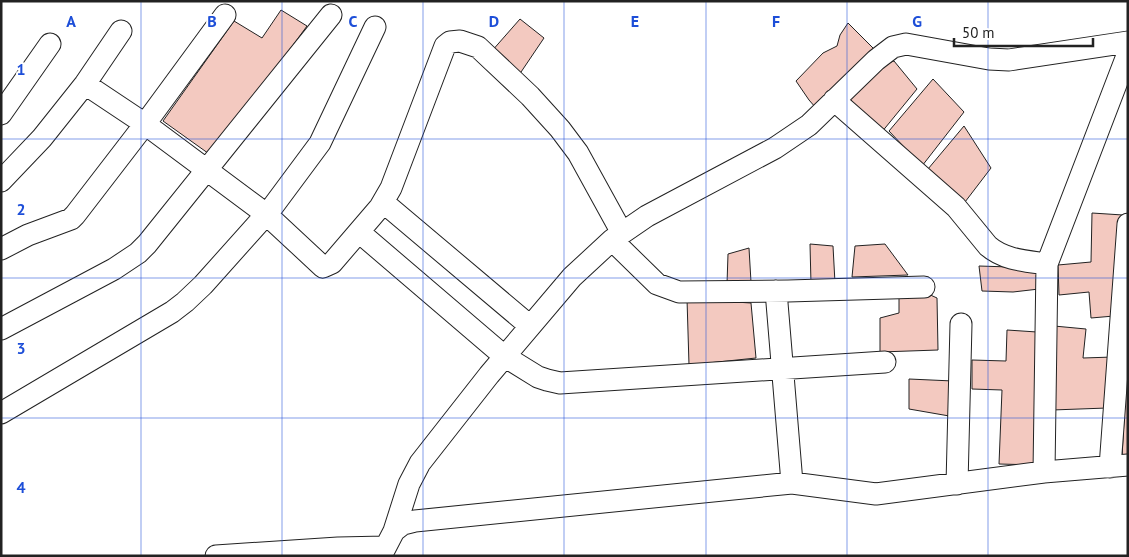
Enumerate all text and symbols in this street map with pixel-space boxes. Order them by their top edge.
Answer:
text: A [66,11,76,31]
text: B [207,11,217,31]
text: C [349,11,358,31]
text: D [489,11,499,31]
text: E [631,11,639,31]
text: F [772,11,780,31]
text: G [912,11,922,31]
scale bar [954,15,1093,47]
text: 50 m [962,23,995,42]
text: 1 [16,59,26,79]
text: 2 [16,199,26,219]
text: 3 [16,338,26,358]
text: 4 [16,477,26,497]

